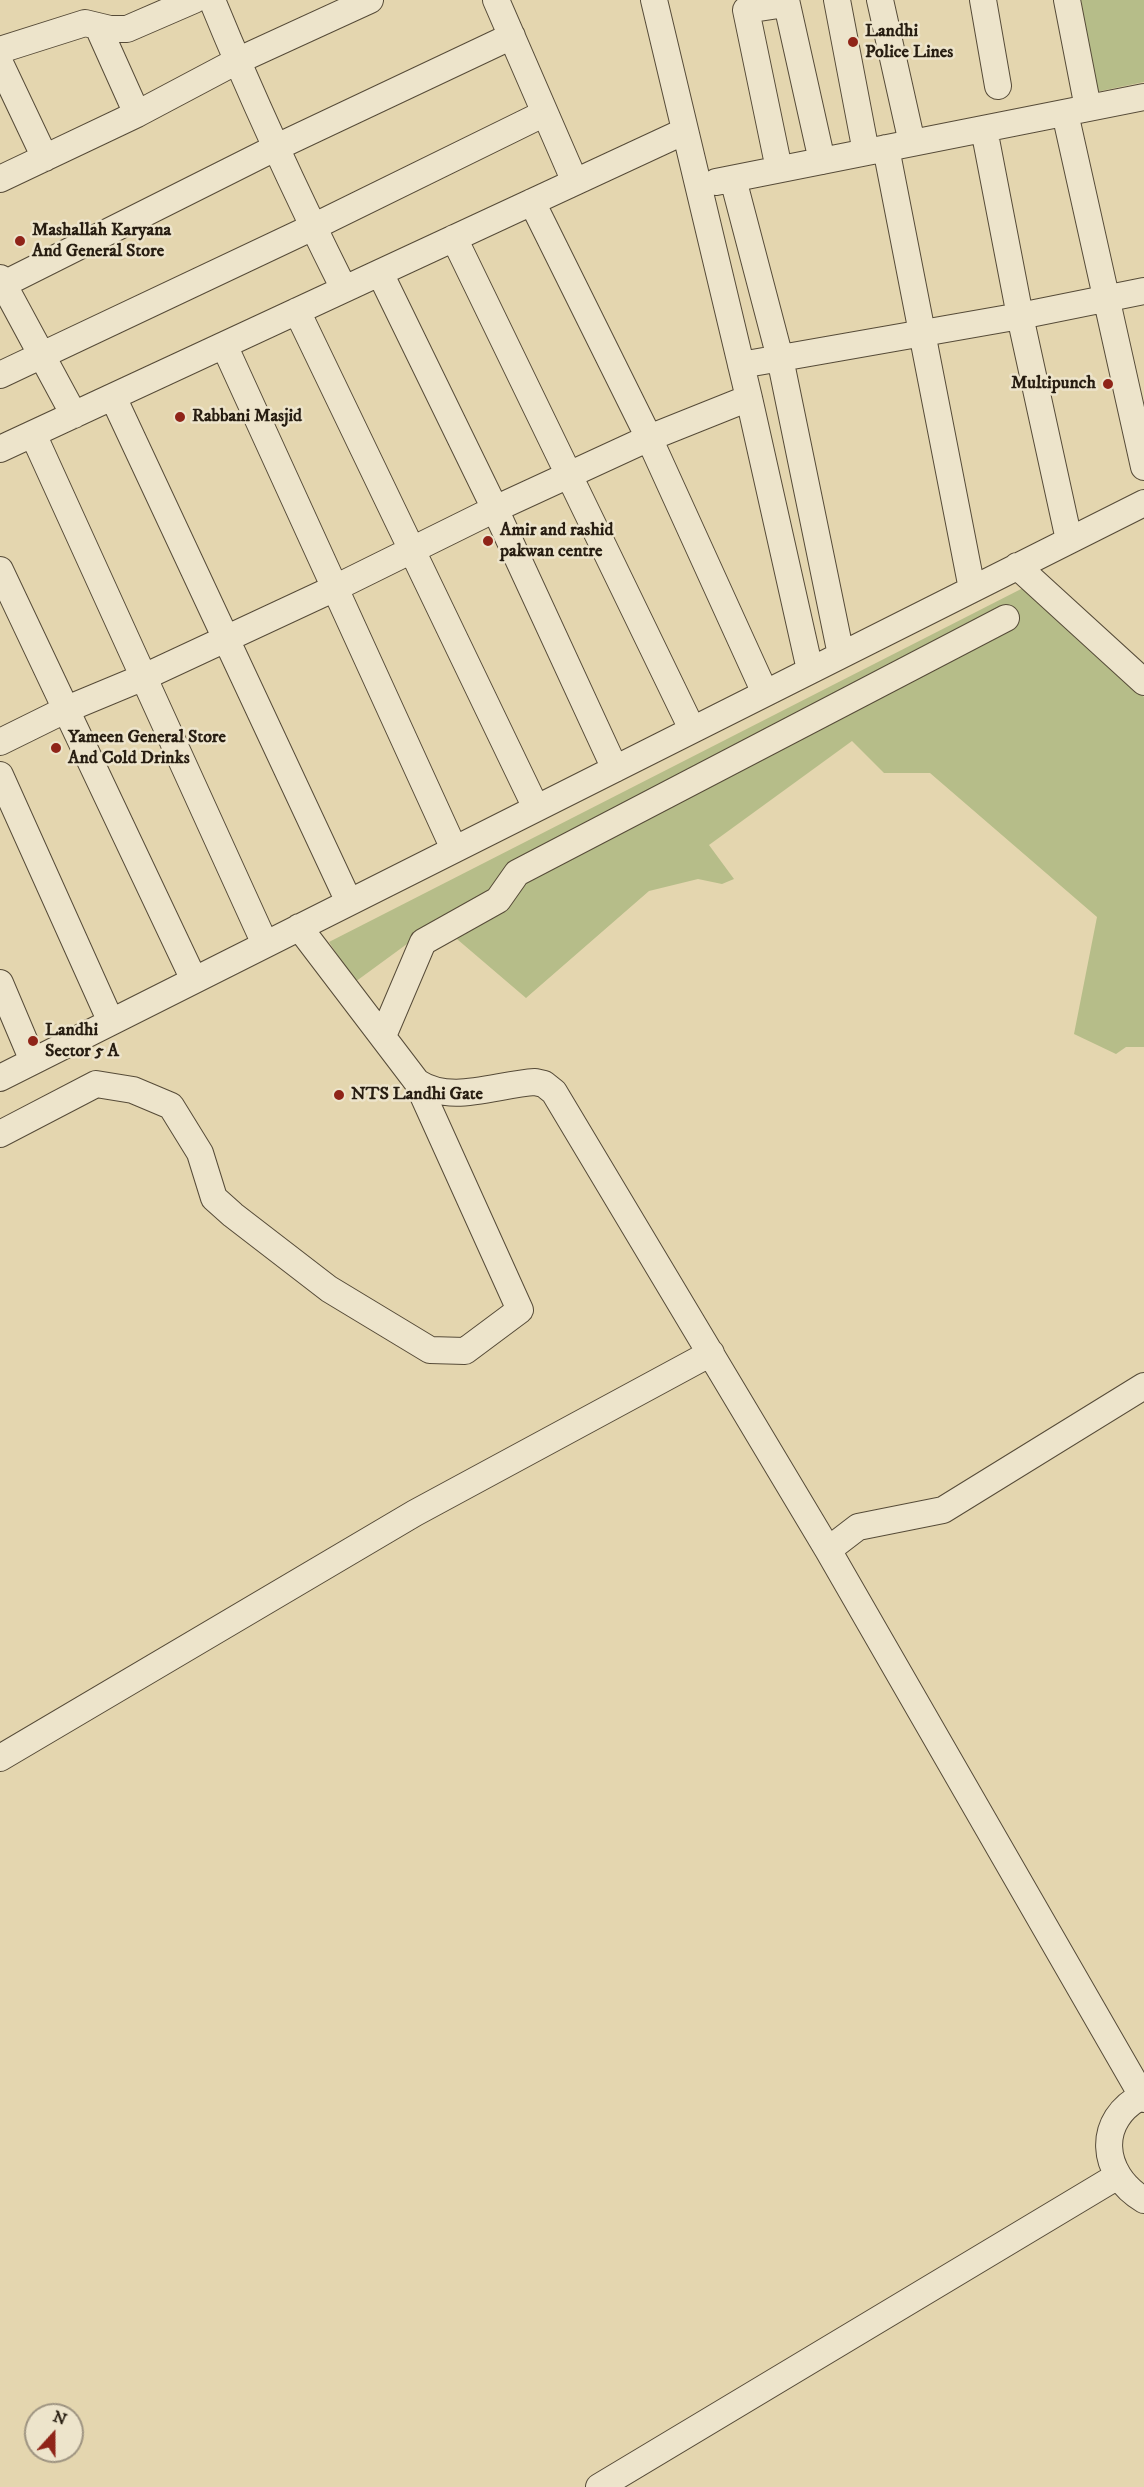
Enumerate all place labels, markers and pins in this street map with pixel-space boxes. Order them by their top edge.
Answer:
place label: Landhi Police Lines [865,21,953,63]
marker: Landhi Police Lines [846,35,860,49]
place label: Mashallah Karyana And General Store [32,220,171,262]
marker: Mashallah Karyana And General Store [13,234,27,248]
place label: Multipunch [1011,373,1096,395]
marker: Multipunch [1101,377,1115,391]
place label: Rabbani Masjid [192,406,302,428]
marker: Rabbani Masjid [173,410,187,424]
place label: Amir and rashid pakwan centre [500,520,613,562]
marker: Amir and rashid pakwan centre [481,534,495,548]
place label: Yameen General Store And Cold Drinks [68,727,226,770]
marker: Yameen General Store And Cold Drinks [49,741,63,755]
place label: Landhi Sector 5 A [45,1020,119,1062]
marker: Landhi Sector 5 A [26,1034,40,1048]
place label: NTS Landhi Gate [351,1084,483,1106]
marker: NTS Landhi Gate [332,1088,346,1102]

